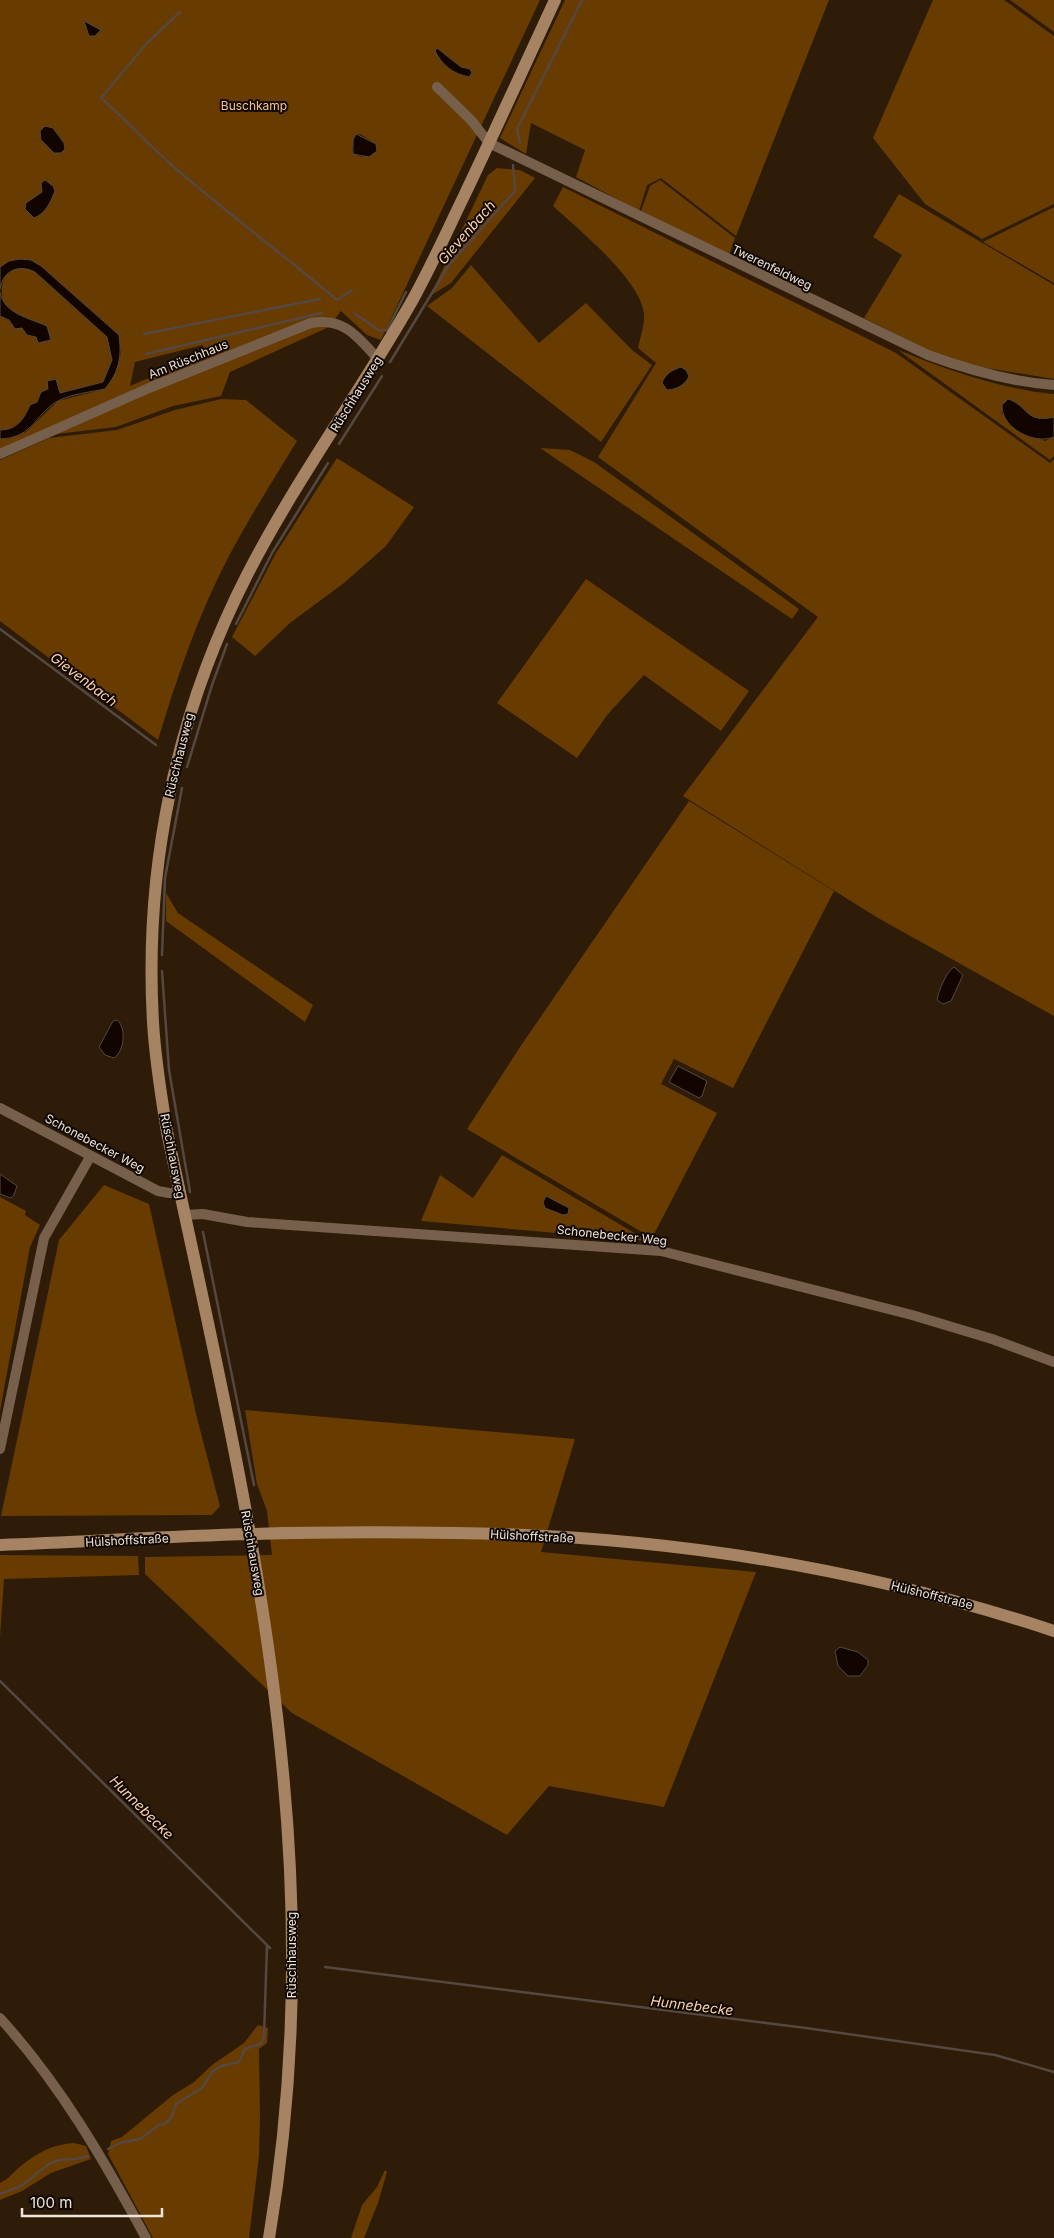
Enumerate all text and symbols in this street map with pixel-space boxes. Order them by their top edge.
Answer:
park label: Buschkamp [221,98,287,113]
water label: Gievenbach [434,197,498,267]
street label: Twerenfeldweg [729,241,815,293]
street label: Am Rüschhaus [146,336,230,382]
street label: Rüschhausweg [327,353,385,435]
water label: Gievenbach [47,648,121,710]
street label: Rüschhausweg [161,711,197,799]
street label: Schonebecker Weg [43,1110,147,1176]
street label: Rüschhausweg [157,1112,189,1200]
street label: Schonebecker Weg [556,1222,668,1248]
street label: Rüschhausweg [238,1509,268,1597]
street label: Hülshoffstraße [490,1526,574,1546]
street label: Hülshoffstraße [85,1530,169,1550]
street label: Hülshoffstraße [890,1578,974,1612]
water label: Hunnebecke [107,1772,177,1842]
street label: Rüschhausweg [284,1912,299,1998]
water label: Hunnebecke [650,1991,734,2019]
scale bar [22,2186,162,2218]
text: 100 m [30,2193,72,2212]

